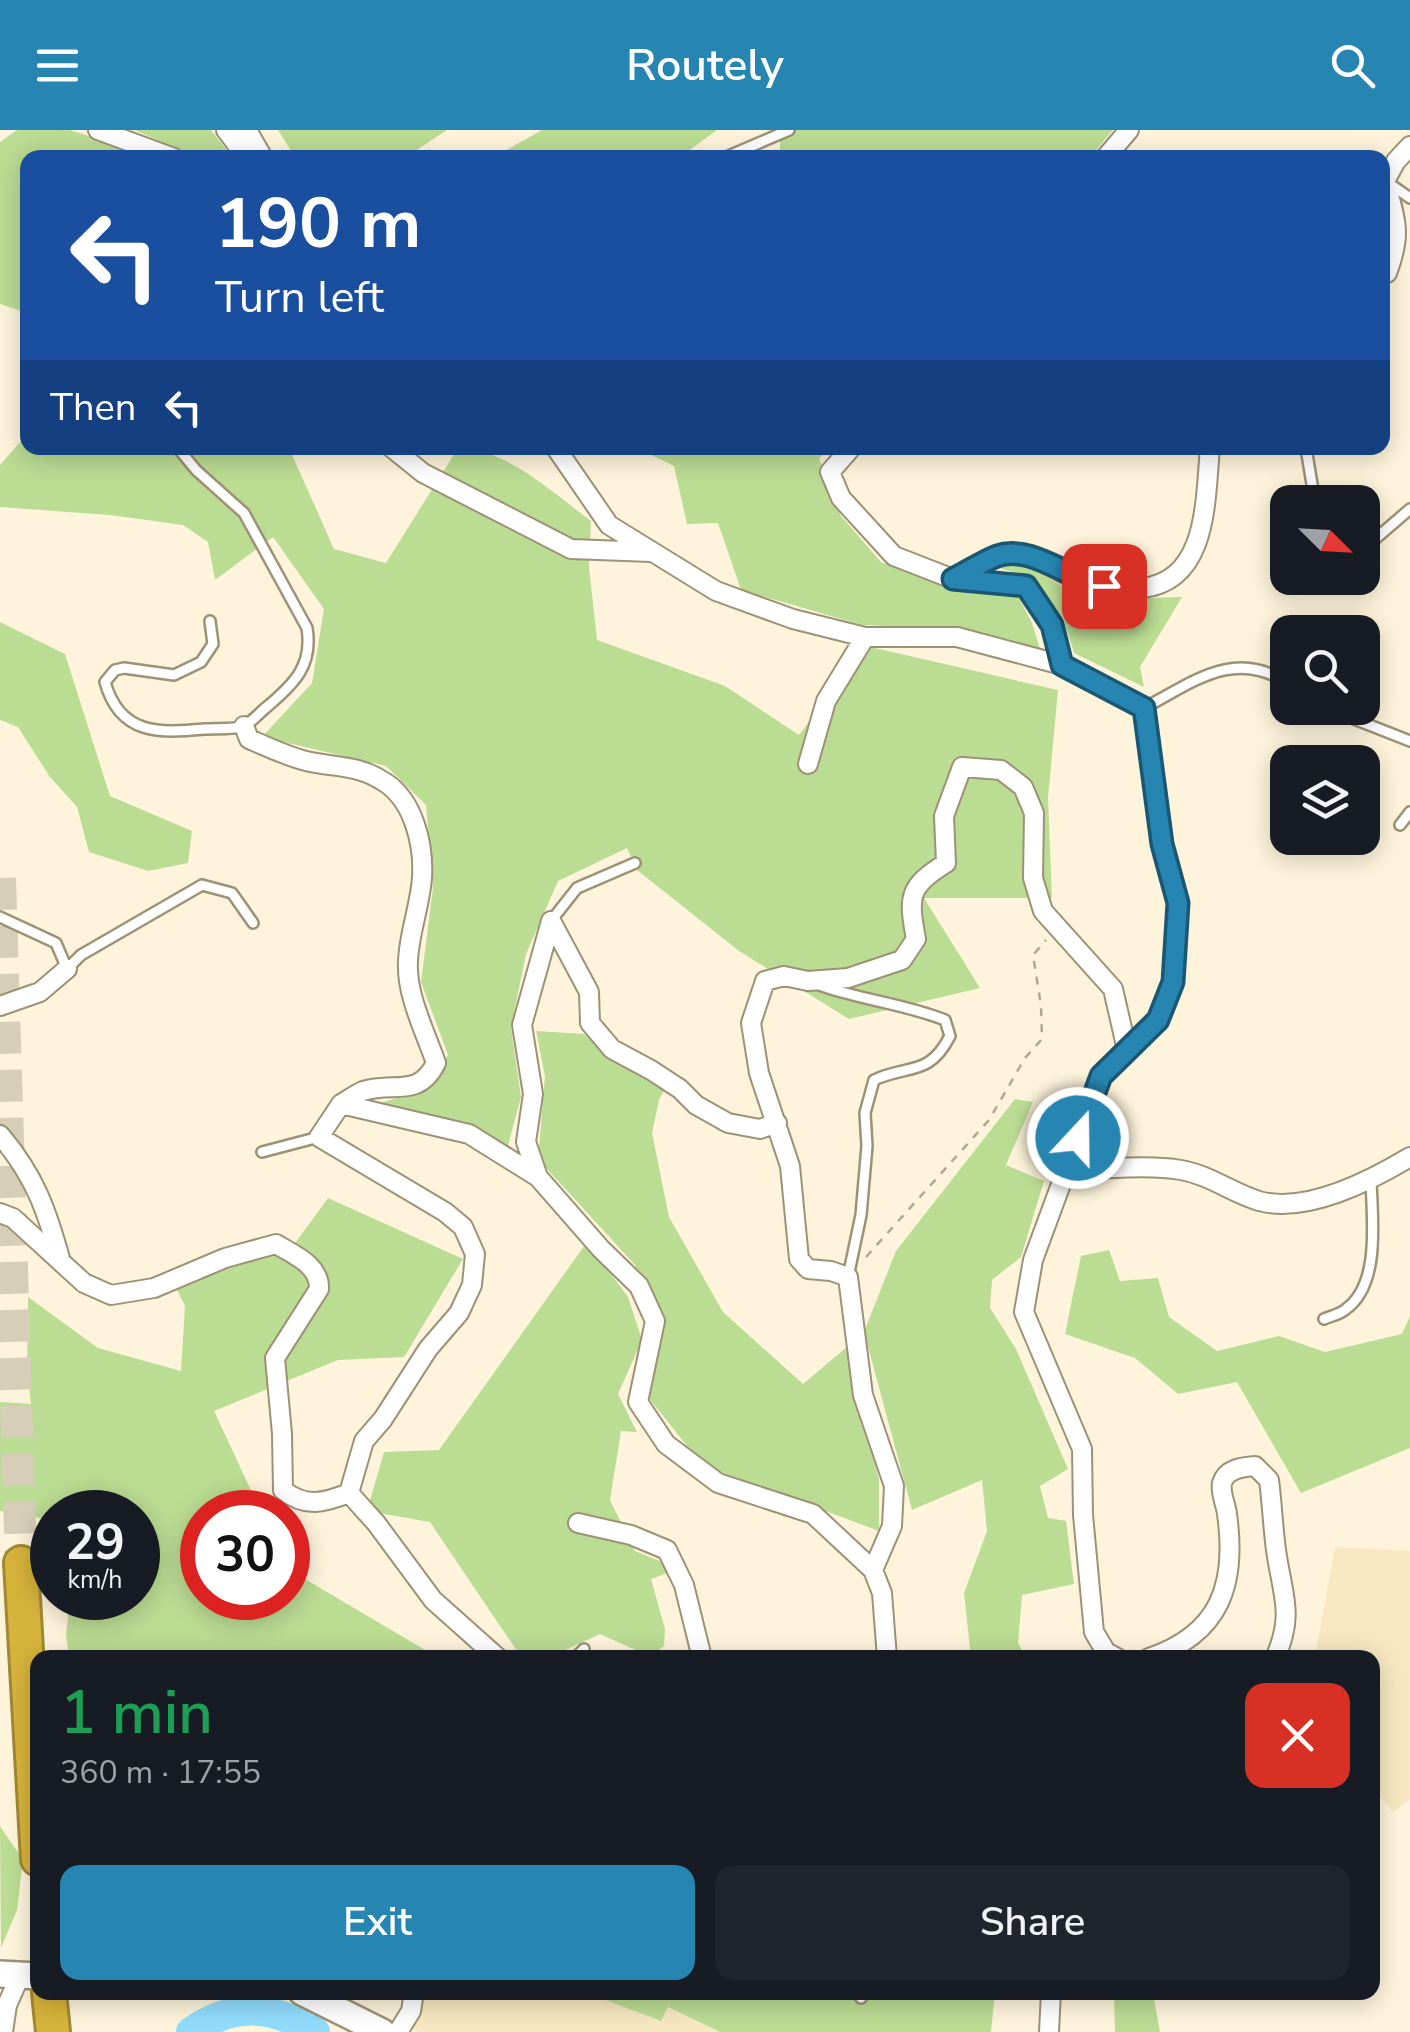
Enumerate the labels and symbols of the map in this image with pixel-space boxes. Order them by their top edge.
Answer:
north arrow [1270,485,1380,595]
pin [1062,544,1147,629]
position arrow [1026,1086,1130,1190]
speed limit sign: 30 [180,1490,310,1620]

